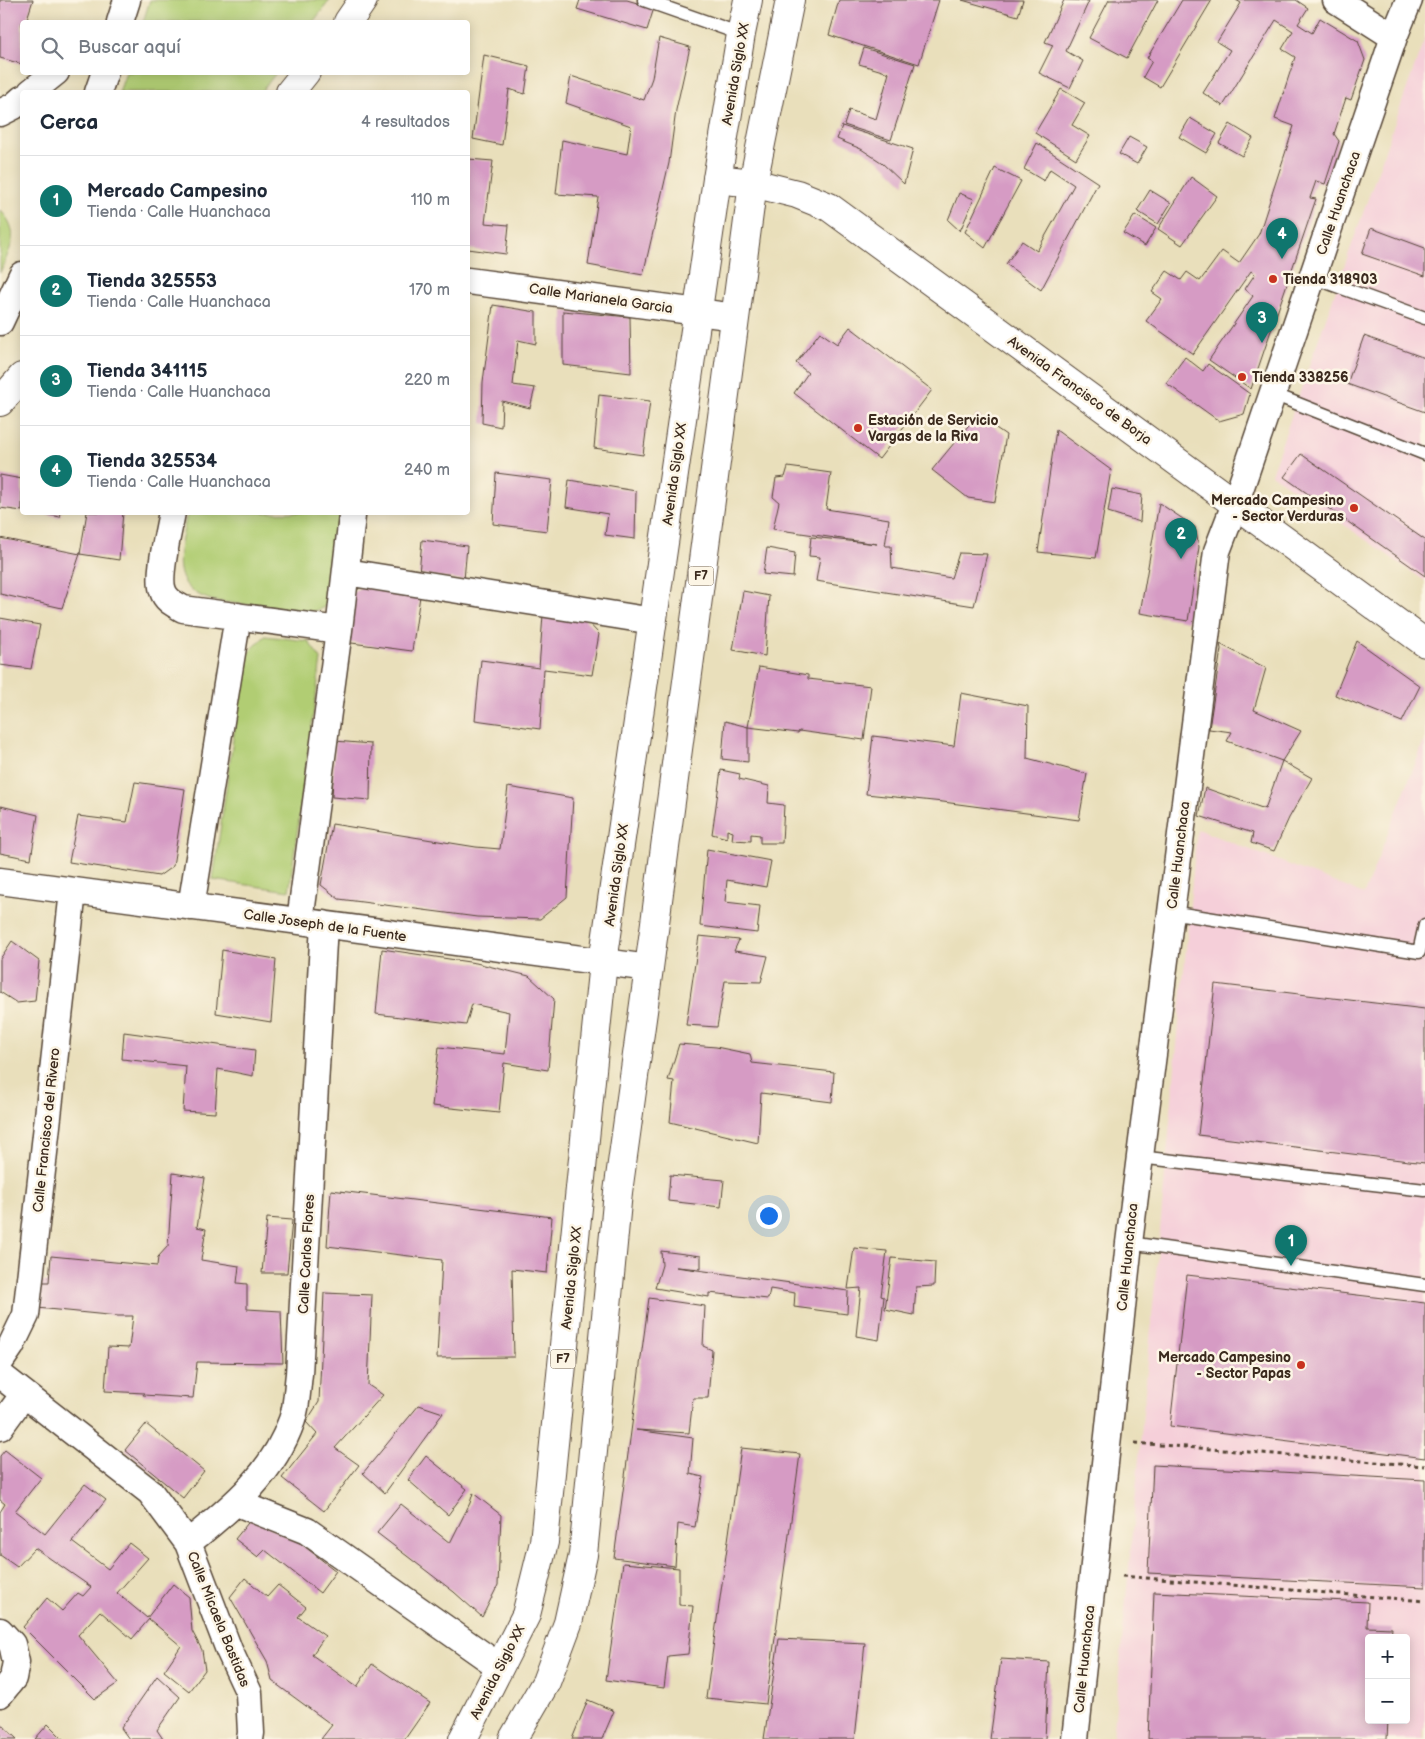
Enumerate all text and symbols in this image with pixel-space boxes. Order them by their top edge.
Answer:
search box [20,20,470,75]
street label: Avenida Siglo XX [718,22,753,126]
icon: search [38,34,66,62]
text: Buscar aquí [78,36,181,59]
text: Cerca [40,110,98,135]
text: 4 resultados [361,113,450,132]
street label: Calle Huanchaca [1313,149,1364,257]
text: Mercado Campesino [87,180,268,203]
text: 1 [53,191,59,210]
text: 110 m [411,191,450,210]
text: Tienda · Calle Huanchaca [87,203,271,222]
pin: 4 [1266,218,1298,259]
text: Tienda 325553 [87,270,217,293]
place label: Tienda 318903 [1283,271,1377,288]
marker: Tienda 318903 [1267,273,1279,285]
street label: Calle Marianela Garcia [528,280,674,317]
text: 2 [51,281,61,300]
text: 170 m [409,281,450,300]
text: Tienda · Calle Huanchaca [87,293,271,312]
pin: 3 [1246,302,1278,343]
street label: Avenida Francisco de Borja [1004,332,1155,448]
text: Tienda 341115 [87,360,207,383]
place label: Tienda 338256 [1252,369,1349,386]
text: 3 [51,371,61,390]
text: 220 m [404,371,450,390]
marker: Tienda 338256 [1236,371,1248,383]
text: Tienda · Calle Huanchaca [87,383,271,402]
place label: Estación de Servicio Vargas de la Riva [868,412,998,445]
street label: Avenida Siglo XX [659,422,690,526]
marker: Estación de Servicio Vargas de la Riva [852,422,864,434]
text: Tienda 325534 [87,450,217,473]
text: 4 [51,461,61,480]
text: 240 m [404,461,450,480]
text: Tienda · Calle Huanchaca [87,473,271,492]
place label: Mercado Campesino - Sector Verduras [1211,492,1344,525]
marker: Mercado Campesino - Sector Verduras [1348,502,1360,514]
pin: 2 [1165,518,1197,559]
road number: F7 [688,566,714,586]
street label: Calle Huanchaca [1163,800,1194,910]
street label: Avenida Siglo XX [601,823,632,927]
street label: Calle Joseph de la Fuente [242,906,408,945]
street label: Calle Francisco del Rivero [29,1047,64,1213]
street label: Calle Carlos Flores [295,1194,318,1314]
street label: Calle Huanchaca [1113,1202,1142,1312]
your location [756,1203,782,1229]
pin: 1 [1275,1225,1307,1266]
street label: Avenida Siglo XX [558,1226,585,1330]
place label: Mercado Campesino - Sector Papas [1158,1349,1291,1382]
road number: F7 [550,1350,576,1368]
marker: Mercado Campesino - Sector Papas [1295,1359,1307,1371]
street label: Calle Micaela Bastidas [184,1549,254,1690]
street label: Calle Huanchaca [1070,1604,1099,1714]
street label: Avenida Siglo XX [466,1622,528,1722]
map controls [1365,1634,1410,1724]
button: + [1365,1634,1410,1679]
button: − [1365,1679,1410,1724]

